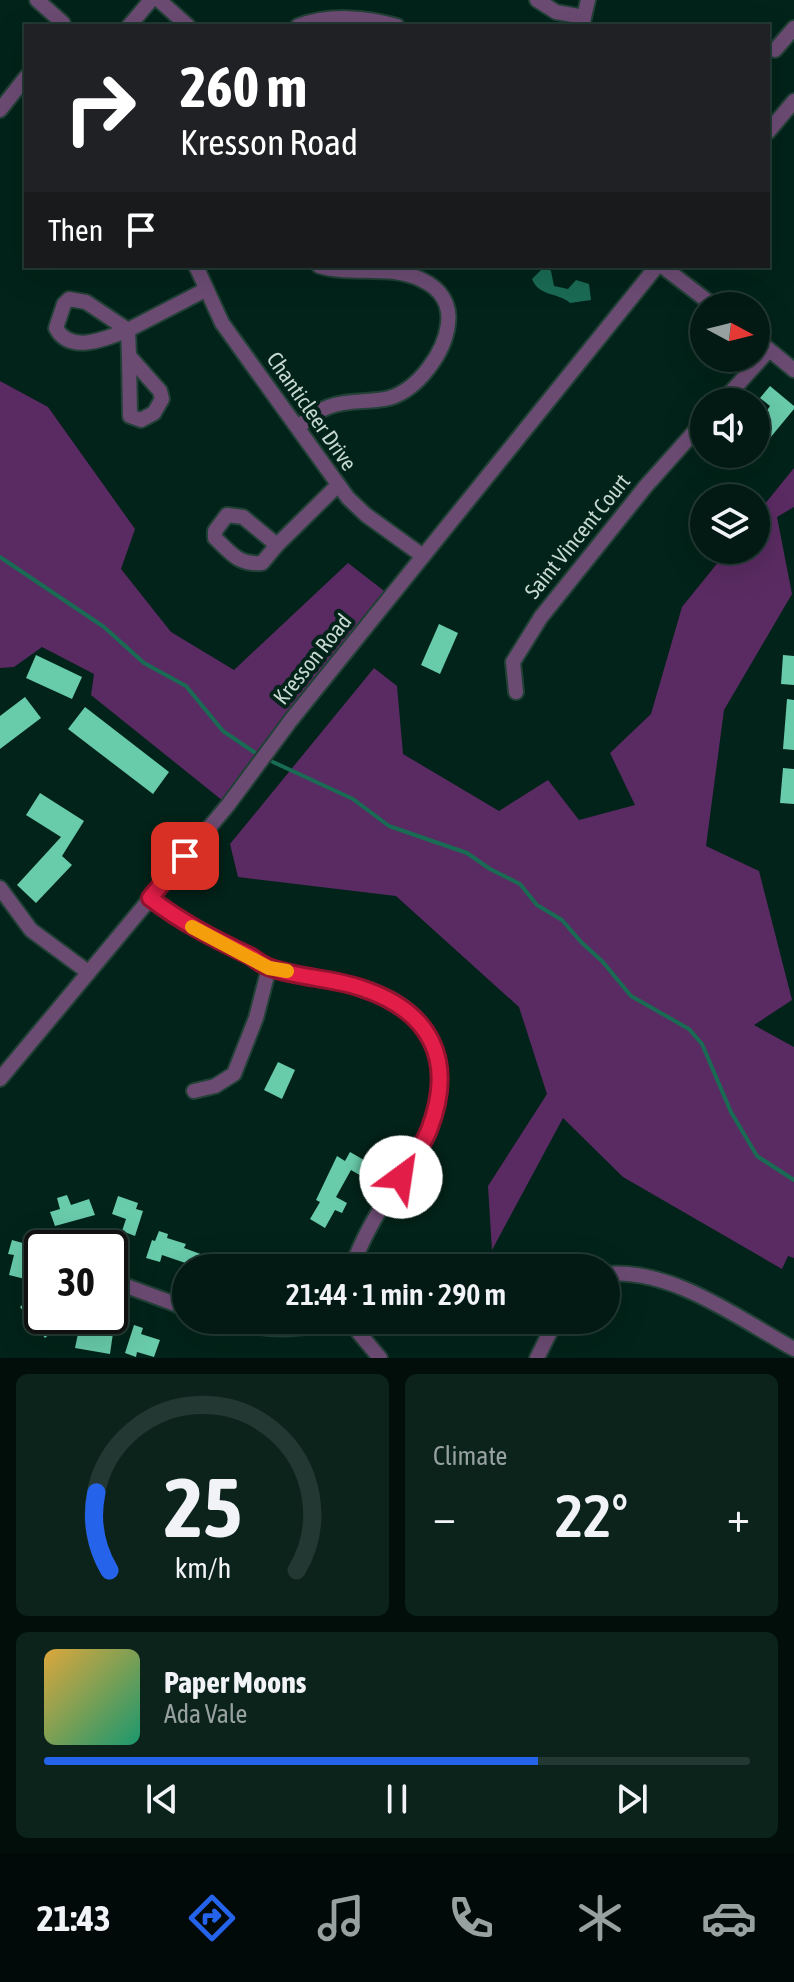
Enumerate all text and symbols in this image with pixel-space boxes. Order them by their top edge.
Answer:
text: 260 m [180,55,307,119]
icon: right [48,56,152,160]
text: Kresson Road [180,121,358,163]
icon: arrive [119,208,163,252]
text: Then [48,213,103,247]
north arrow [690,292,770,372]
map controls [690,292,770,564]
street label: Chanticleer Drive [262,347,362,475]
button: sound [690,388,770,468]
street label: Saint Vincent Court [519,468,635,604]
button: layers [690,484,770,564]
street label: Kresson Road [268,609,356,709]
pin [151,822,219,890]
icon: arrive [163,834,207,878]
position arrow [359,1135,443,1219]
speed limit sign: 30 [24,1230,128,1334]
text: 21:44 · 1 min · 290 m [286,1277,506,1311]
text: Climate [433,1441,507,1471]
text: 25 [163,1459,242,1555]
text: 22° [555,1481,628,1550]
text: − [433,1491,456,1541]
text: + [727,1491,750,1541]
text: km/h [174,1551,231,1584]
text: Paper Moons [164,1665,306,1699]
text: Ada Vale [164,1699,247,1729]
icon: previous [140,1777,184,1821]
icon: pause [375,1777,419,1821]
icon: next [610,1777,654,1821]
icon: directions [184,1890,240,1946]
icon: music [313,1890,369,1946]
icon: phone [443,1890,499,1946]
icon: climate [572,1890,628,1946]
icon: car [701,1890,757,1946]
text: 21:43 [37,1897,111,1939]

